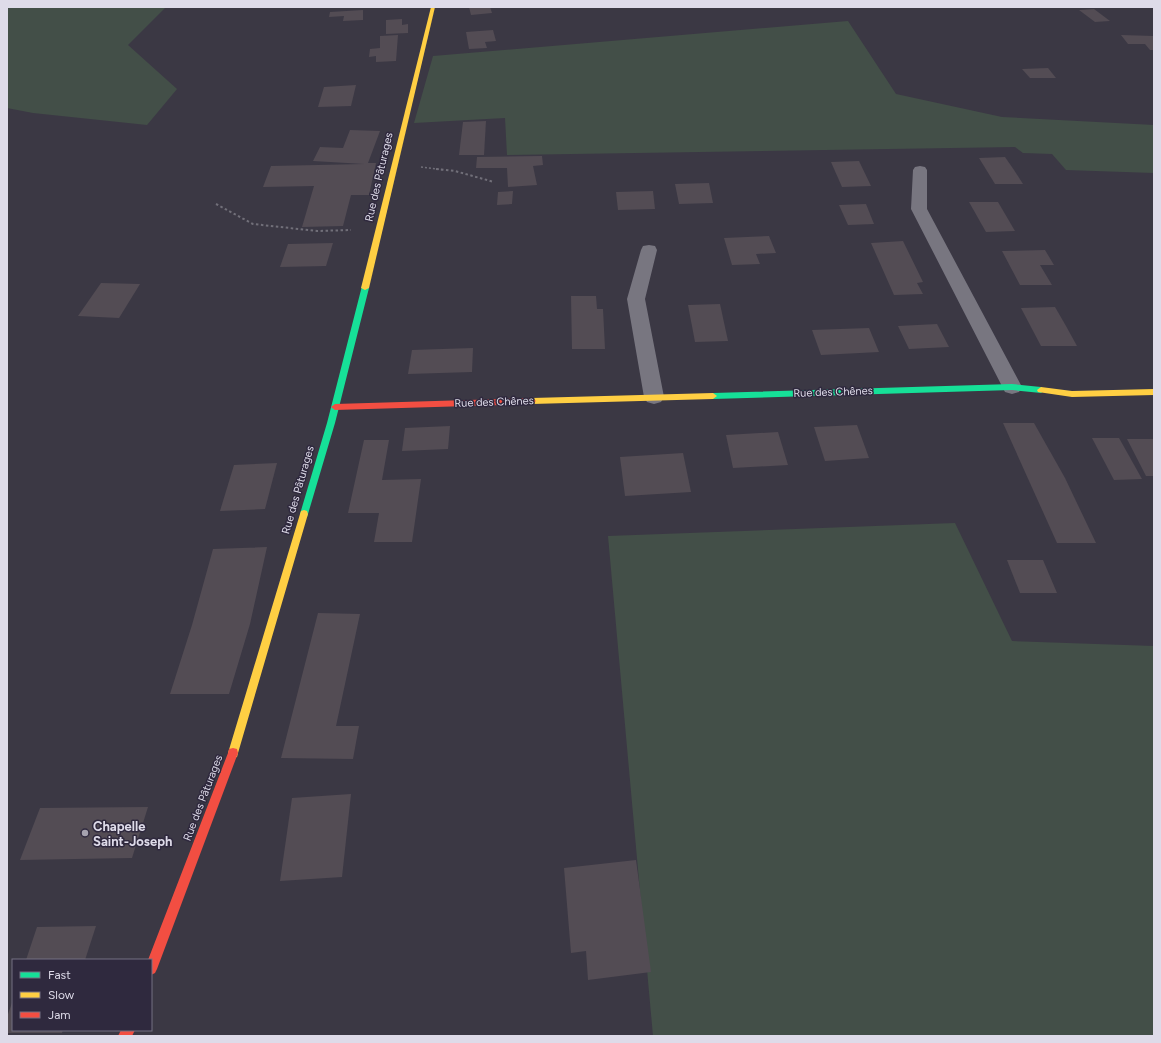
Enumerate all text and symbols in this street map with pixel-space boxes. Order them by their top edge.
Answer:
street label: Rue des Pâturages [362,131,396,223]
street label: Rue des Chênes [793,384,873,400]
street label: Rue des Chênes [454,394,534,410]
street label: Rue des Pâturages [279,444,317,536]
street label: Rue des Pâturages [181,753,225,843]
place label: Chapelle Saint-Joseph [93,819,172,849]
marker: Chapelle Saint-Joseph [80,828,90,838]
legend [12,959,152,1031]
text: Fast [48,968,71,982]
text: Slow [48,988,75,1002]
text: Jam [48,1008,71,1022]

